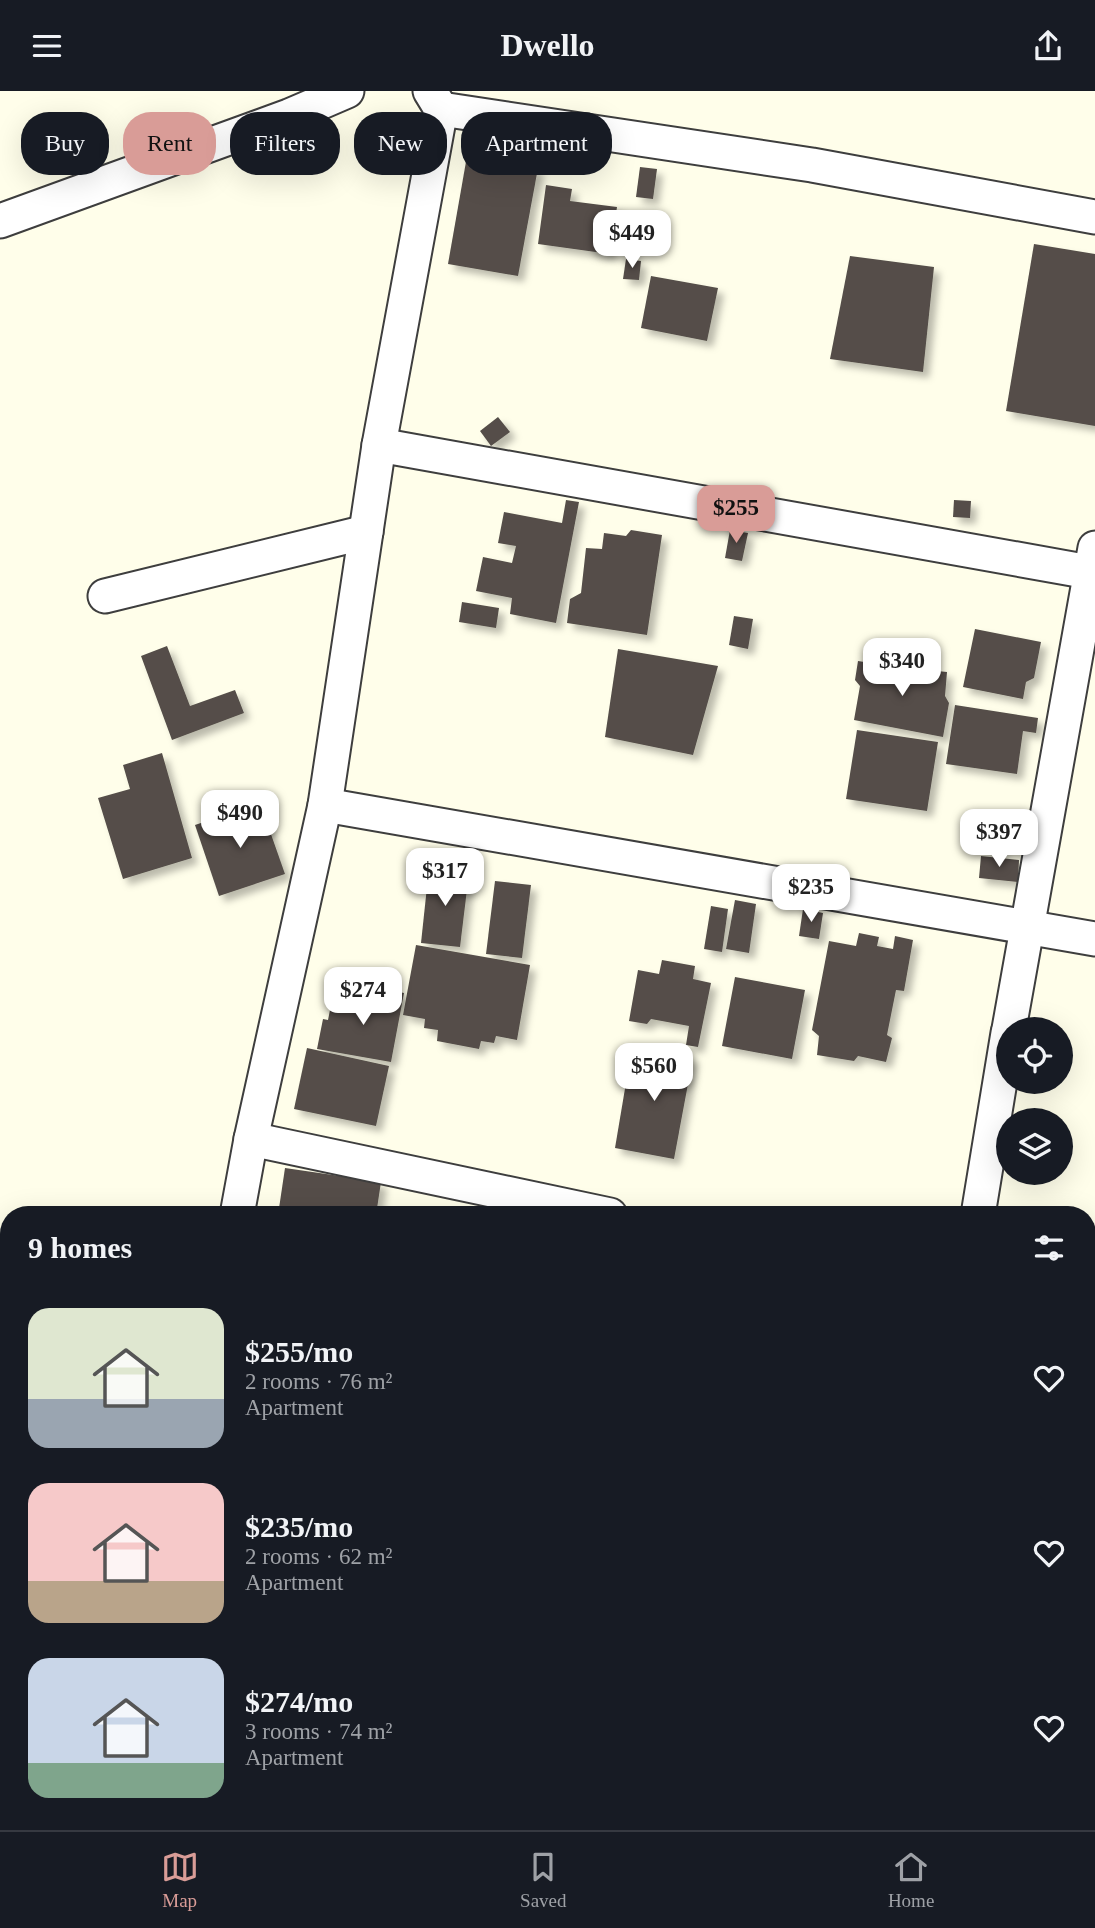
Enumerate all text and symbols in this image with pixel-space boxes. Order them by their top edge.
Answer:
icon: menu [28,27,66,65]
text: Dwello [500,27,595,63]
icon: share [1029,27,1067,65]
chip: Buy [21,112,109,175]
chip: Rent [123,112,216,175]
chip: Filters [230,112,340,175]
chip: New [354,112,447,175]
chip: Apartment [461,112,612,175]
pin: $449 [591,211,673,270]
text: $449 [609,220,655,245]
pin: $255 [695,485,777,545]
text: $255 [713,495,759,520]
pin: $340 [861,639,943,698]
text: $340 [879,648,925,673]
pin: $490 [199,791,281,850]
text: $490 [217,800,263,825]
pin: $397 [958,809,1040,869]
text: $397 [976,819,1022,844]
pin: $317 [404,849,486,908]
text: $317 [422,858,468,883]
pin: $235 [770,865,852,924]
text: $235 [788,874,834,899]
pin: $274 [322,967,404,1027]
text: $274 [340,977,386,1002]
map controls [996,1017,1073,1185]
button: locate [996,1017,1073,1094]
pin: $560 [613,1044,695,1103]
text: $560 [631,1053,677,1078]
button: layers [996,1108,1073,1185]
icon: filters [1030,1229,1068,1267]
text: 9 homes [28,1231,132,1264]
text: $255/mo [245,1335,353,1368]
icon: home [84,1336,168,1420]
icon: heart [1030,1359,1068,1397]
text: 2 rooms · 76 m² [245,1369,392,1394]
text: Apartment [245,1395,343,1420]
text: $235/mo [245,1510,353,1543]
icon: home [84,1511,168,1595]
icon: heart [1030,1534,1068,1572]
text: 2 rooms · 62 m² [245,1544,392,1569]
text: Apartment [245,1570,343,1595]
text: $274/mo [245,1685,353,1718]
icon: home [84,1686,168,1770]
icon: heart [1030,1709,1068,1747]
text: 3 rooms · 74 m² [245,1719,392,1744]
text: Apartment [245,1745,343,1770]
tab: Map [161,1848,199,1912]
tab: Saved [520,1848,567,1912]
tab: Home [888,1848,934,1912]

